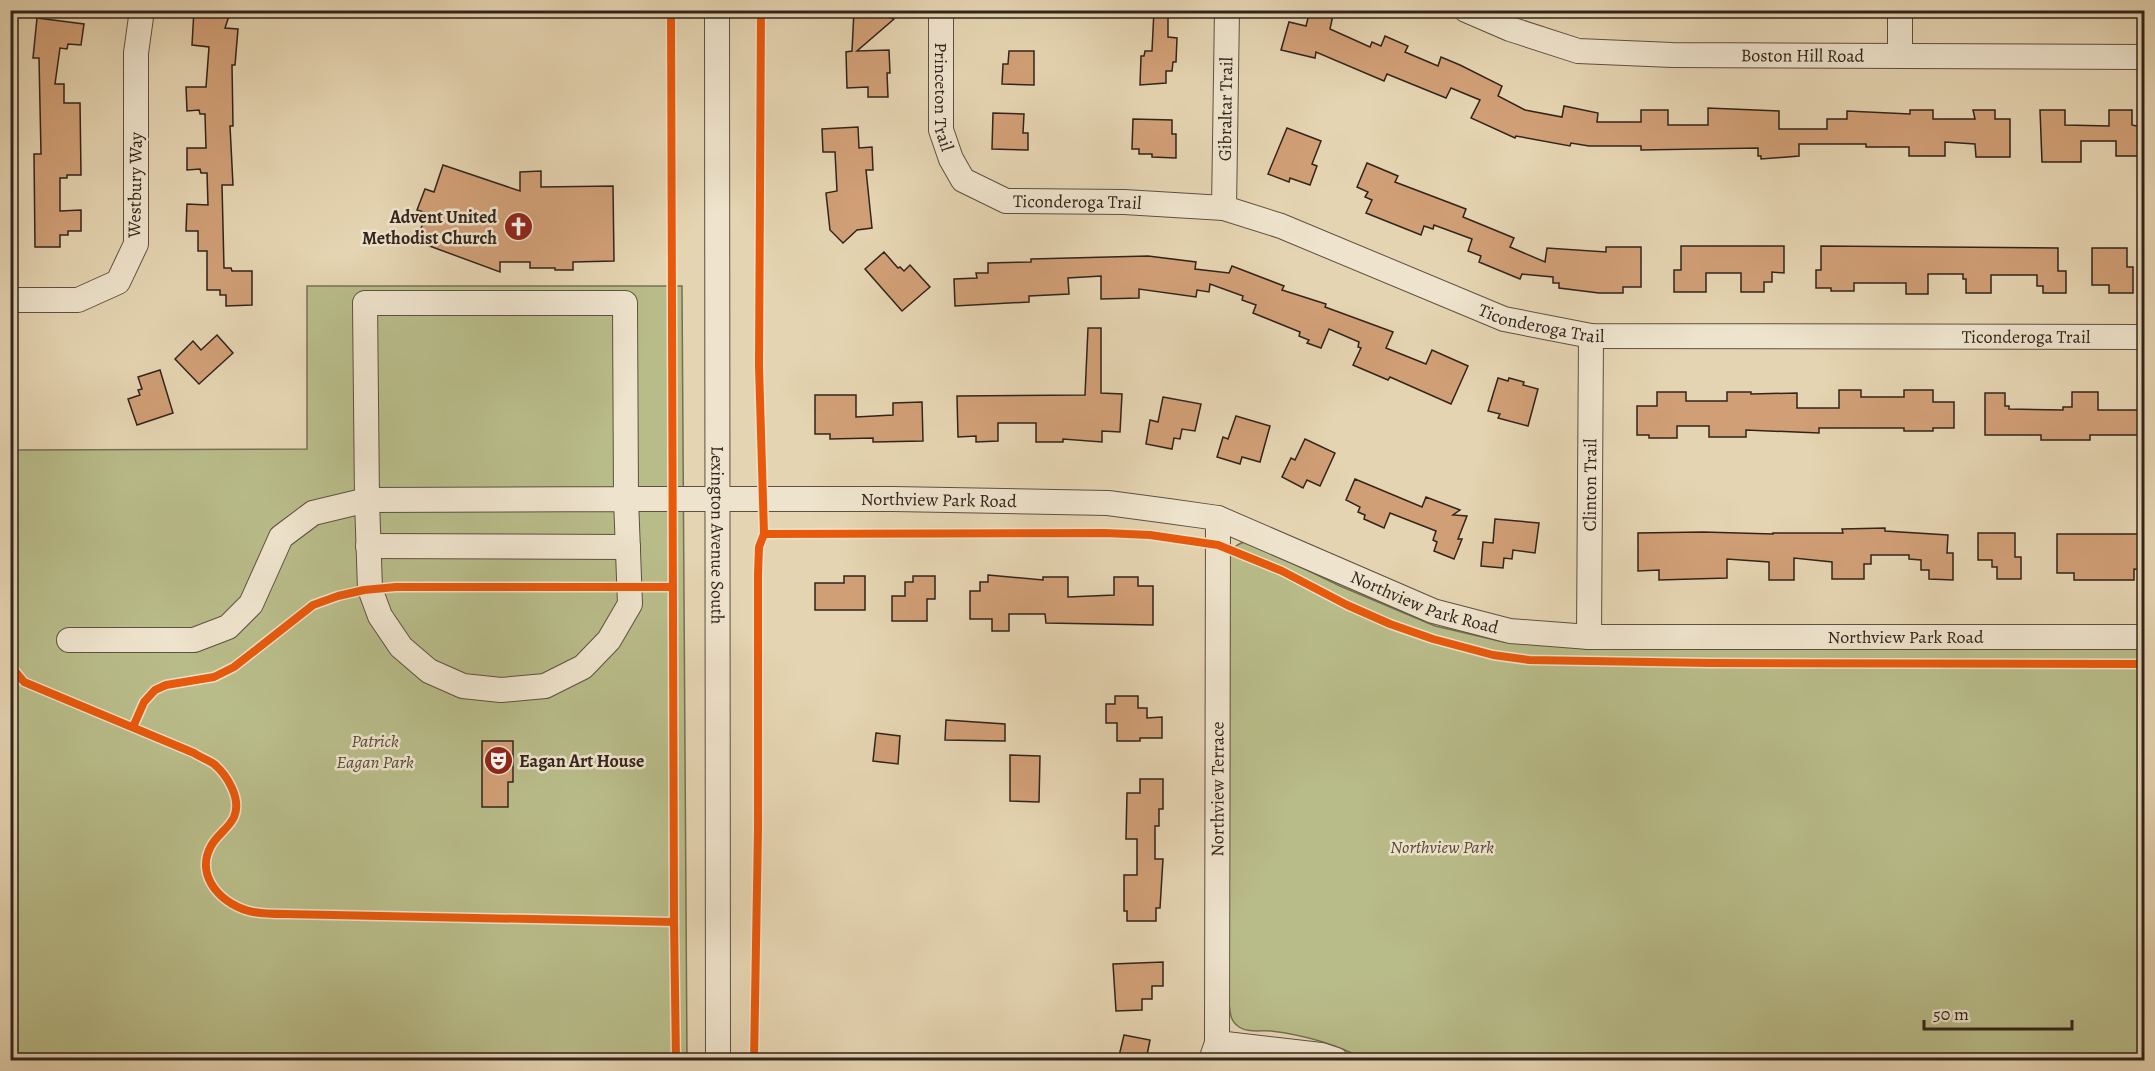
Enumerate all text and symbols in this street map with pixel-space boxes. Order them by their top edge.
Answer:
street label: Princeton Trail [929,42,960,155]
street label: Boston Hill Road [1741,43,1865,68]
street label: Gibraltar Trail [1213,56,1238,161]
street label: Westbury Way [122,131,148,239]
street label: Ticonderoga Trail [1013,189,1143,215]
place label: Advent United Methodist Church [362,205,497,250]
church icon: Advent United Methodist Church [502,211,534,243]
street label: Ticonderoga Trail [1475,298,1605,349]
street label: Ticonderoga Trail [1962,325,2091,349]
street label: Clinton Trail [1578,438,1602,532]
street label: Lexington Avenue South [705,446,730,625]
street label: Northview Park Road [861,487,1017,513]
street label: Northview Park Road [1347,565,1502,640]
street label: Northview Park Road [1828,625,1984,649]
street label: Northview Terrace [1205,721,1230,857]
park label: Patrick Eagan Park [336,729,414,774]
theatre icon: Eagan Art House [482,745,514,777]
place label: Eagan Art House [519,749,644,773]
park label: Northview Park [1390,835,1494,859]
scale bar [1924,993,2072,1031]
text: 50 m [1933,1002,1969,1026]

